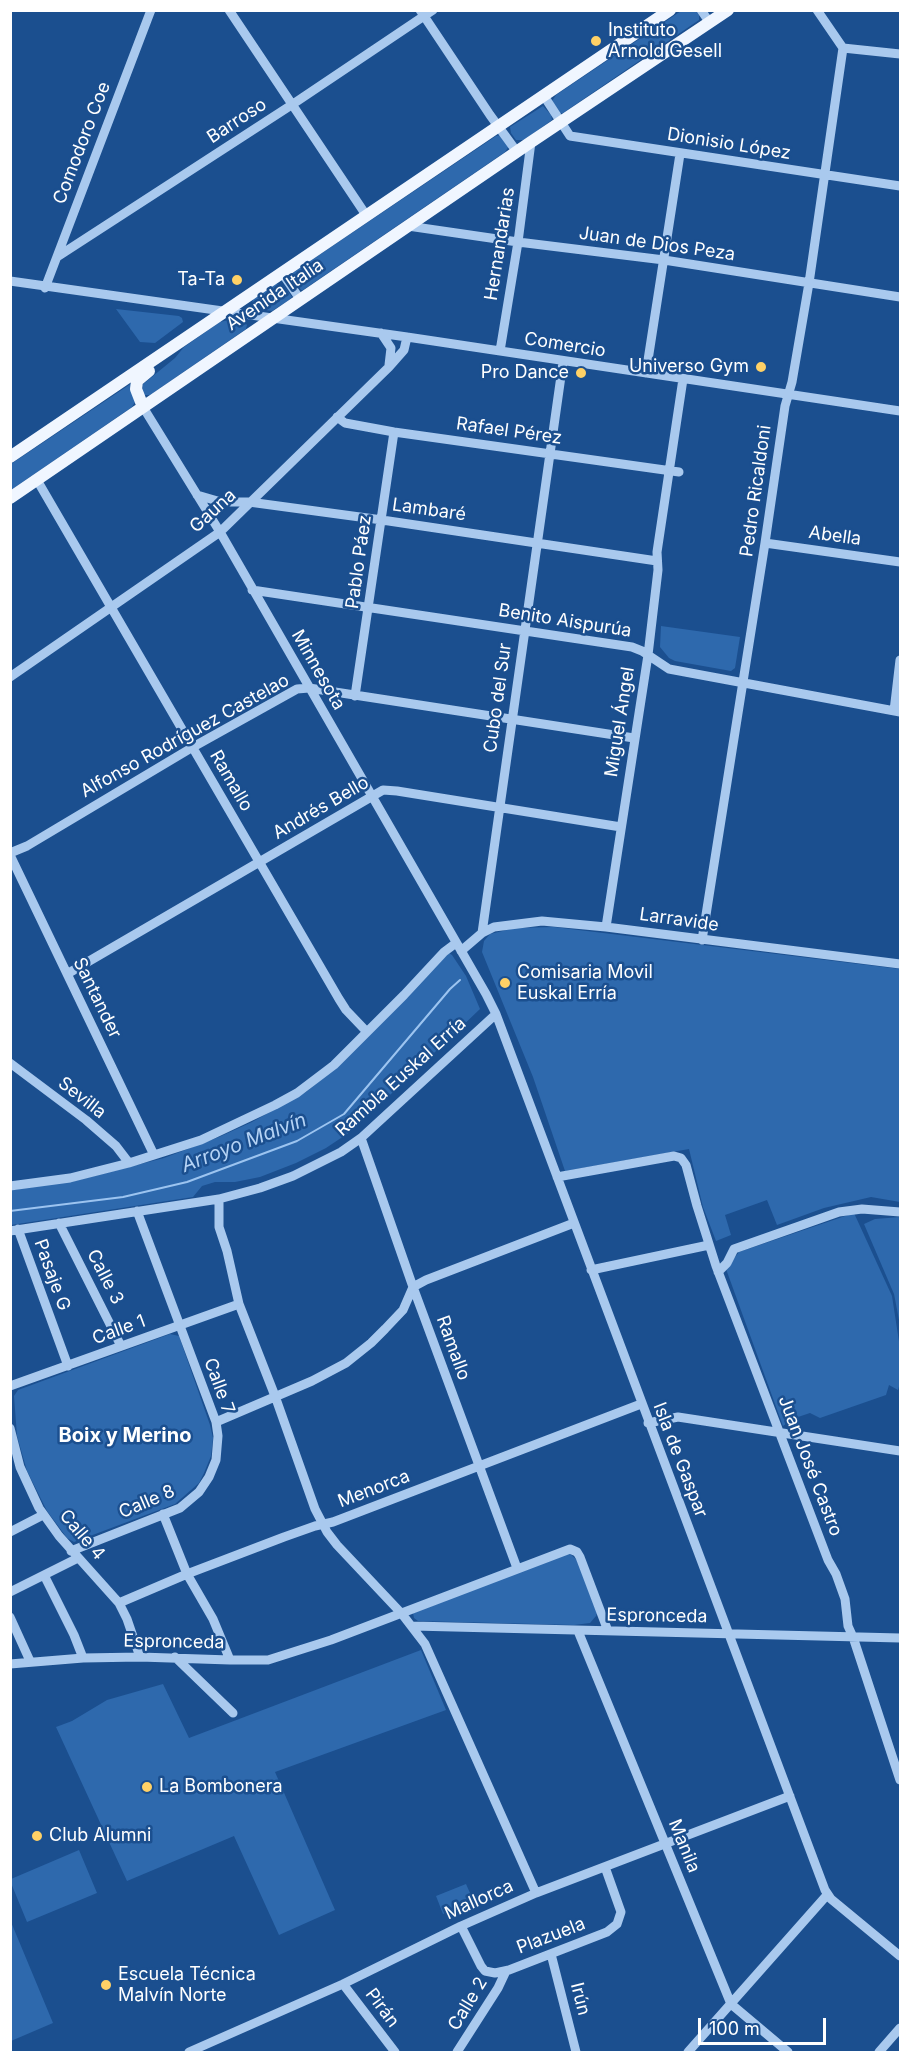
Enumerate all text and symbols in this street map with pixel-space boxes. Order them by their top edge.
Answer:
place label: Instituto Arnold Gesell [608,20,722,63]
marker: Instituto Arnold Gesell [589,34,603,48]
street label: Comodoro Coe [49,79,115,207]
street label: Barroso [203,94,271,148]
street label: Dionisio López [666,124,792,164]
street label: Hernandarias [480,186,520,302]
street label: Juan de Dios Peza [577,222,737,266]
street label: Avenida Italia [222,255,328,335]
place label: Ta-Ta [177,269,225,291]
marker: Ta-Ta [230,273,244,287]
street label: Comercio [523,328,607,362]
place label: Universo Gym [629,356,749,378]
marker: Universo Gym [754,360,768,374]
place label: Pro Dance [481,362,569,384]
marker: Pro Dance [574,366,588,380]
street label: Rafael Pérez [455,413,563,449]
street label: Pedro Ricaldoni [736,424,776,558]
street label: Gauna [185,485,241,537]
street label: Lambaré [391,494,467,526]
street label: Pablo Páez [342,514,376,610]
street label: Abella [807,522,863,550]
street label: Benito Aispurúa [497,600,633,642]
street label: Minnesota [286,626,350,714]
street label: Cubo del Sur [480,642,516,754]
street label: Miguel Ángel [601,665,639,779]
street label: Alfonso Rodríguez Castelao [77,669,293,803]
street label: Ramallo [205,747,257,815]
street label: Andrés Bello [269,772,373,844]
street label: Larravide [638,904,720,936]
street label: Santander [68,954,126,1042]
place label: Comisaria Movil Euskal Erría [517,962,653,1004]
marker: Comisaria Movil Euskal Erría [498,976,512,990]
street label: Rambla Euskal Erría [331,1013,471,1141]
street label: Sevilla [54,1073,110,1123]
water label: Arroyo Malvín [178,1108,310,1178]
street label: Pasaje G [29,1236,75,1314]
street label: Calle 3 [82,1246,128,1308]
street label: Calle 1 [90,1310,148,1350]
street label: Ramallo [431,1313,475,1383]
street label: Calle 7 [199,1355,239,1417]
street label: Juan José Castro [773,1393,847,1539]
street label: Isla de Gaspar [648,1399,712,1521]
district label: Boix y Merino [58,1424,192,1448]
street label: Menorca [335,1465,413,1513]
street label: Calle 8 [116,1481,178,1523]
street label: Calle 4 [55,1505,109,1565]
street label: Espronceda [606,1604,708,1628]
street label: Espronceda [123,1630,225,1654]
place label: La Bombonera [159,1776,283,1798]
marker: La Bombonera [140,1780,154,1794]
street label: Manila [664,1816,704,1876]
place label: Club Alumni [49,1825,151,1847]
marker: Club Alumni [30,1829,44,1843]
street label: Mallorca [441,1875,517,1925]
street label: Plazuela [514,1913,588,1959]
place label: Escuela Técnica Malvín Norte [118,1964,256,2006]
street label: Calle 2 [444,1973,492,2035]
marker: Escuela Técnica Malvín Norte [99,1978,113,1992]
street label: Irún [566,1980,594,2018]
street label: Pirán [360,1984,404,2032]
scale bar [701,2006,828,2044]
text: 100 m [709,2018,760,2039]

